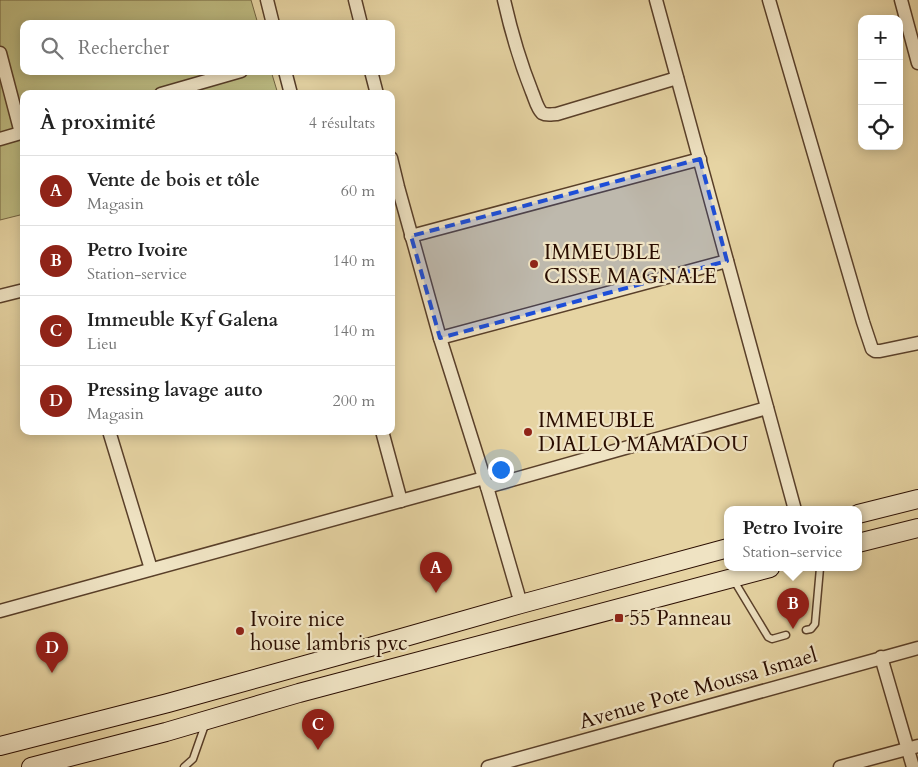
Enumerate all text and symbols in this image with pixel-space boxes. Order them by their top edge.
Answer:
map controls [858,15,903,150]
button: + [858,15,903,60]
search box [20,20,395,75]
icon: search [38,34,66,62]
text: Rechercher [78,35,169,61]
button: − [858,60,903,105]
button: locate [858,105,903,150]
text: À proximité [40,108,156,137]
text: 4 résultats [309,112,375,134]
text: Vente de bois et tôle [87,167,260,193]
text: A [50,180,62,202]
text: 60 m [341,180,375,202]
text: Magasin [87,193,144,215]
text: Petro Ivoire [87,237,188,263]
place label: IMMEUBLE CISSE MAGNALE [544,238,717,291]
text: B [50,250,62,272]
text: 140 m [333,250,375,272]
marker: IMMEUBLE CISSE MAGNALE [528,258,540,270]
text: Station-service [87,263,187,285]
text: Immeuble Kyf Galena [87,307,278,333]
text: C [50,320,62,342]
text: 140 m [333,320,375,342]
text: Lieu [87,333,117,355]
text: Pressing lavage auto [87,377,263,403]
text: D [49,390,63,412]
text: 200 m [333,390,375,412]
text: Magasin [87,403,144,425]
place label: IMMEUBLE DIALLO MAMADOU [538,406,748,459]
marker: IMMEUBLE DIALLO MAMADOU [522,426,534,438]
your location [488,457,514,483]
popup [724,506,862,571]
text: Petro Ivoire [743,515,843,541]
text: Station-service [743,541,843,563]
pin: A [420,552,452,593]
pin: B [777,588,809,629]
place label: 55 Panneau [629,604,732,633]
place label: Ivoire nice house lambris pvc [250,605,408,658]
marker: 55 Panneau [613,612,625,624]
marker: Ivoire nice house lambris pvc [234,625,246,637]
pin: D [36,632,68,673]
street label: Avenue Pote Moussa Ismael [576,641,821,736]
pin: C [302,709,334,750]

